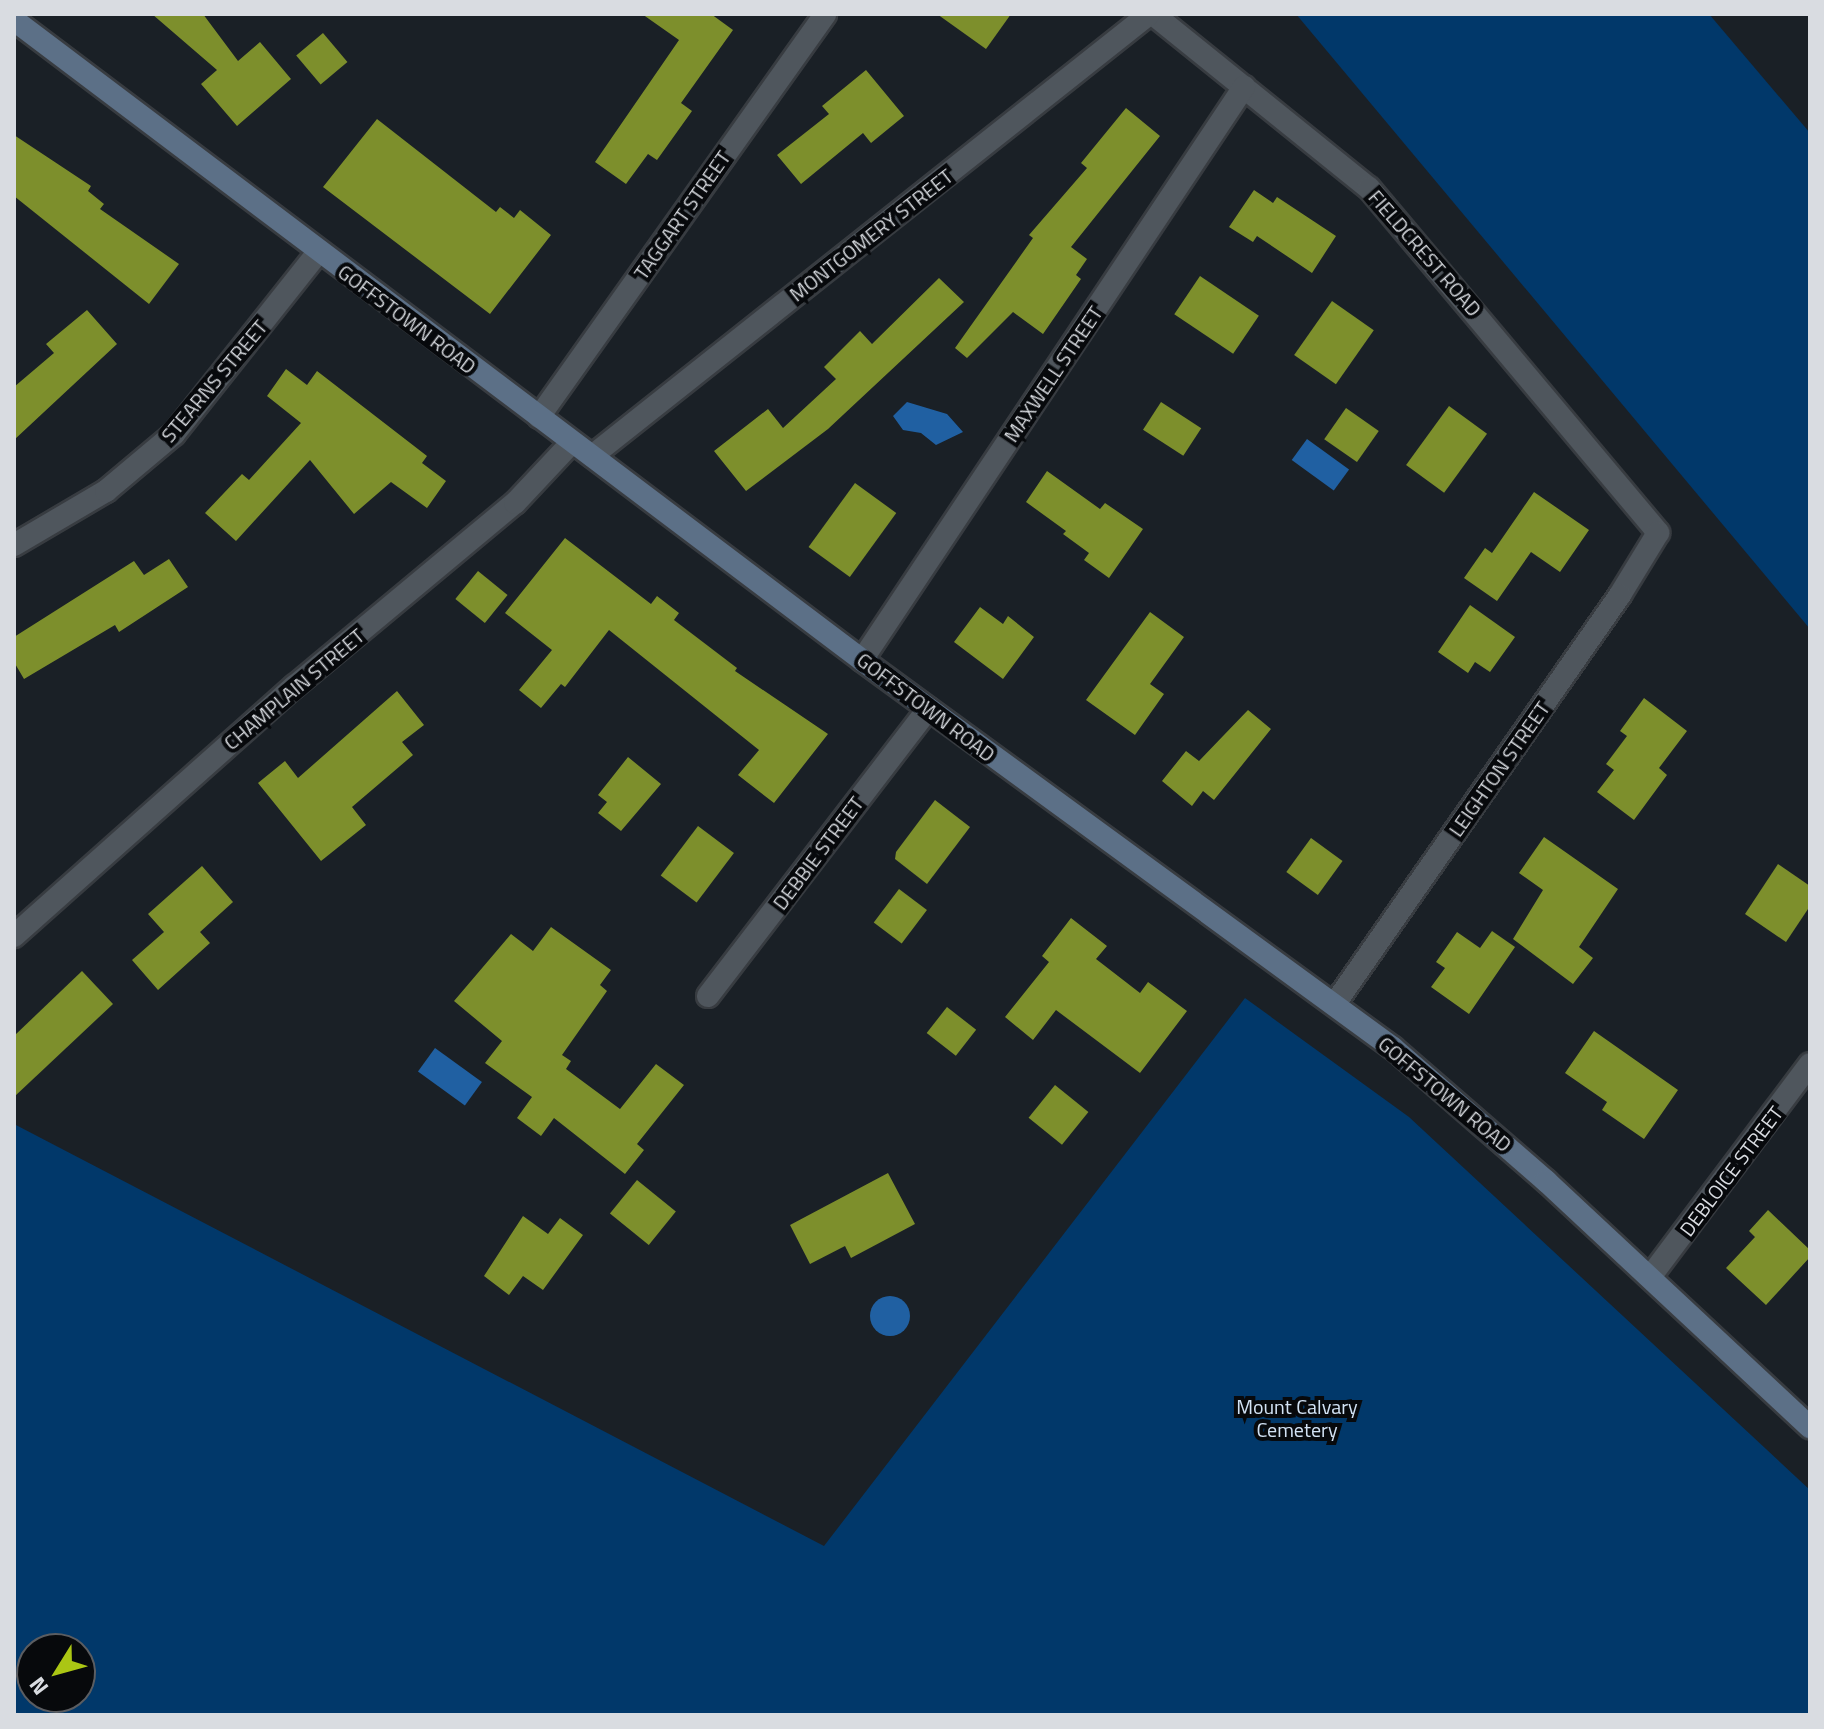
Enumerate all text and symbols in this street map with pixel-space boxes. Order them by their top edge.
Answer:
street label: TAGGART STREET [629,146,735,284]
street label: MONTGOMERY STREET [785,164,957,306]
street label: FIELDCREST ROAD [1364,185,1486,321]
street label: GOFFSTOWN ROAD [333,259,481,379]
street label: MAXWELL STREET [999,302,1107,446]
street label: STEARNS STREET [156,315,272,447]
street label: CHAMPLAIN STREET [219,623,369,755]
street label: GOFFSTOWN ROAD [852,647,1000,767]
street label: LEIGHTON STREET [1444,697,1554,841]
street label: DEBBIE STREET [768,792,868,914]
street label: GOFFSTOWN ROAD [1374,1031,1516,1157]
street label: DEBLOICE STREET [1674,1101,1788,1241]
park label: Mount Calvary Cemetery [1236,1394,1358,1441]
north arrow [16,1633,96,1713]
text: N [20,1670,57,1703]

